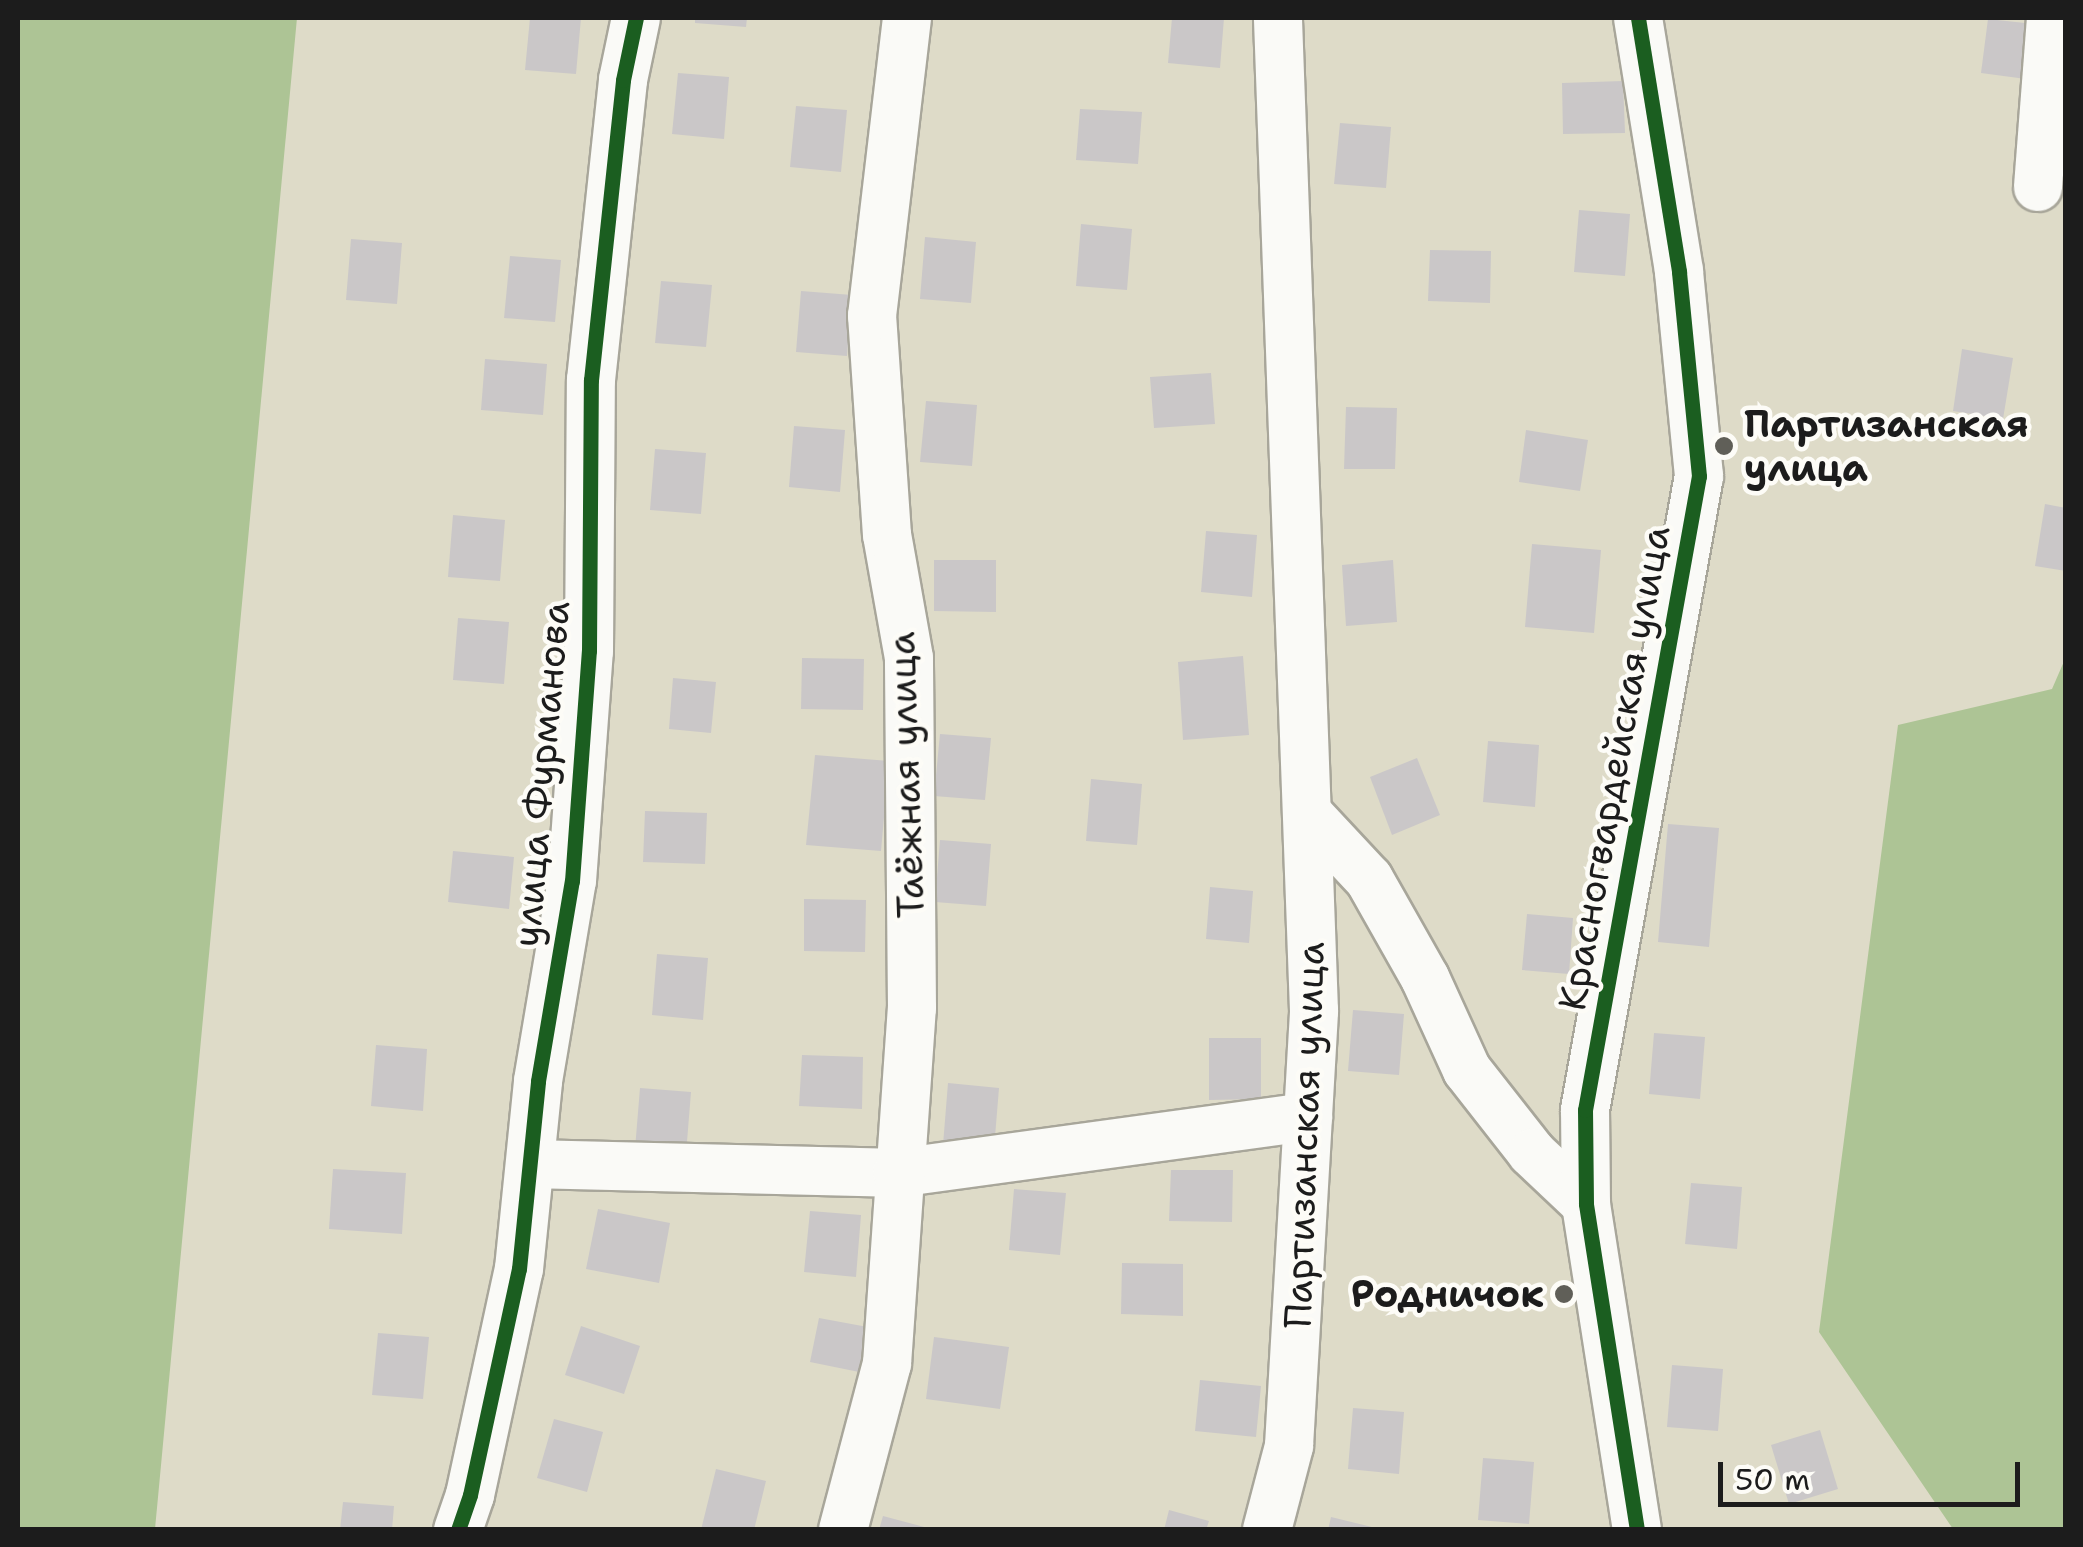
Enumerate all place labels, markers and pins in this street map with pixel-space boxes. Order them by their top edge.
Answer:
place label: Партизанская улица [1744,401,2029,490]
marker: Партизанская улица [1713,435,1735,457]
place label: Родничок [1351,1271,1544,1317]
marker: Родничок [1553,1283,1575,1305]

